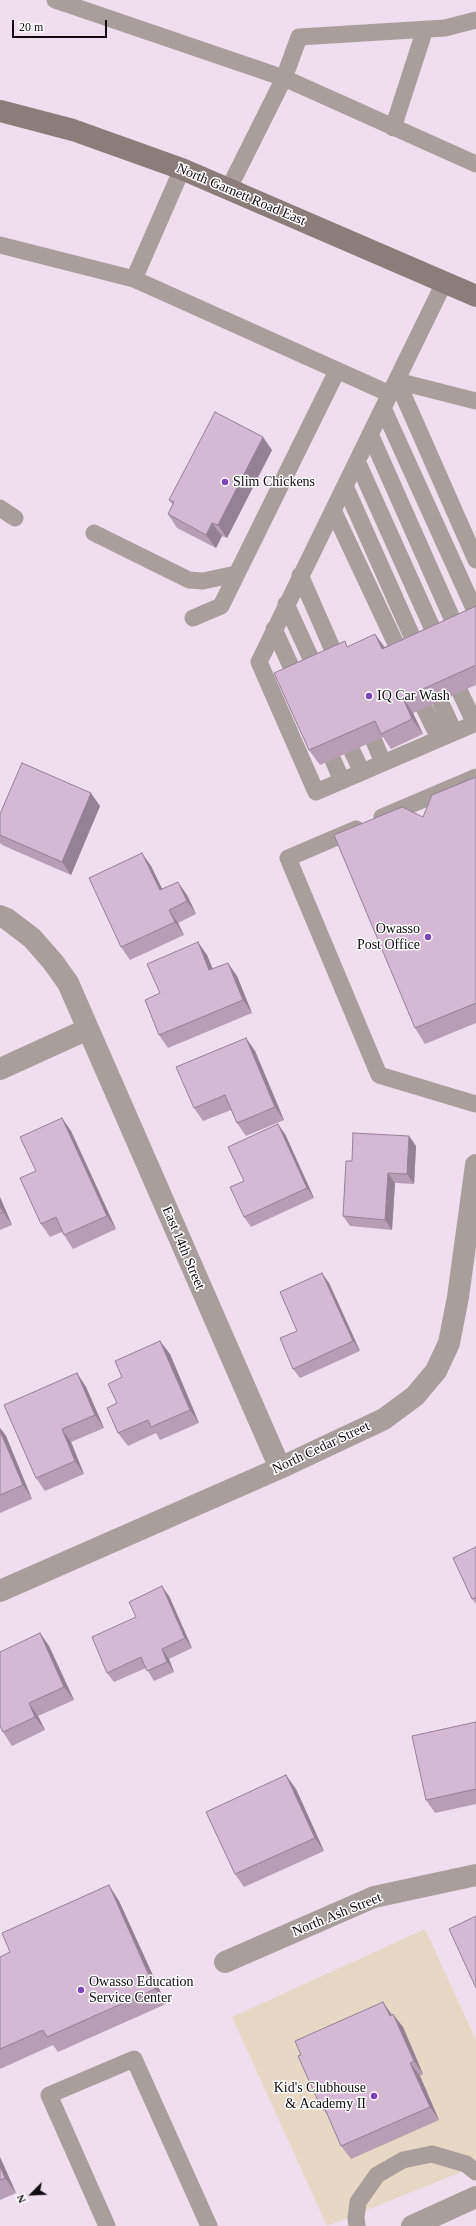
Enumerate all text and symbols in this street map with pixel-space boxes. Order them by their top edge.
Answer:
scale bar [14,12,109,38]
text: 20 m [19,20,43,34]
street label: North Garnett Road East [174,160,308,230]
place label: Slim Chickens [233,474,315,490]
marker: Slim Chickens [220,477,230,487]
place label: IQ Car Wash [377,688,450,704]
marker: IQ Car Wash [364,691,374,701]
place label: Owasso Post Office [357,921,420,954]
marker: Owasso Post Office [423,932,433,942]
street label: East 14th Street [158,1204,208,1292]
street label: North Cedar Street [270,1418,372,1478]
street label: North Ash Street [290,1889,384,1941]
place label: Owasso Education Service Center [89,1974,194,2006]
marker: Owasso Education Service Center [76,1985,86,1995]
place label: Kid's Clubhouse & Academy II [274,2080,366,2112]
marker: Kid's Clubhouse & Academy II [369,2091,379,2101]
north arrow [12,2174,52,2214]
text: N [14,2193,28,2205]

